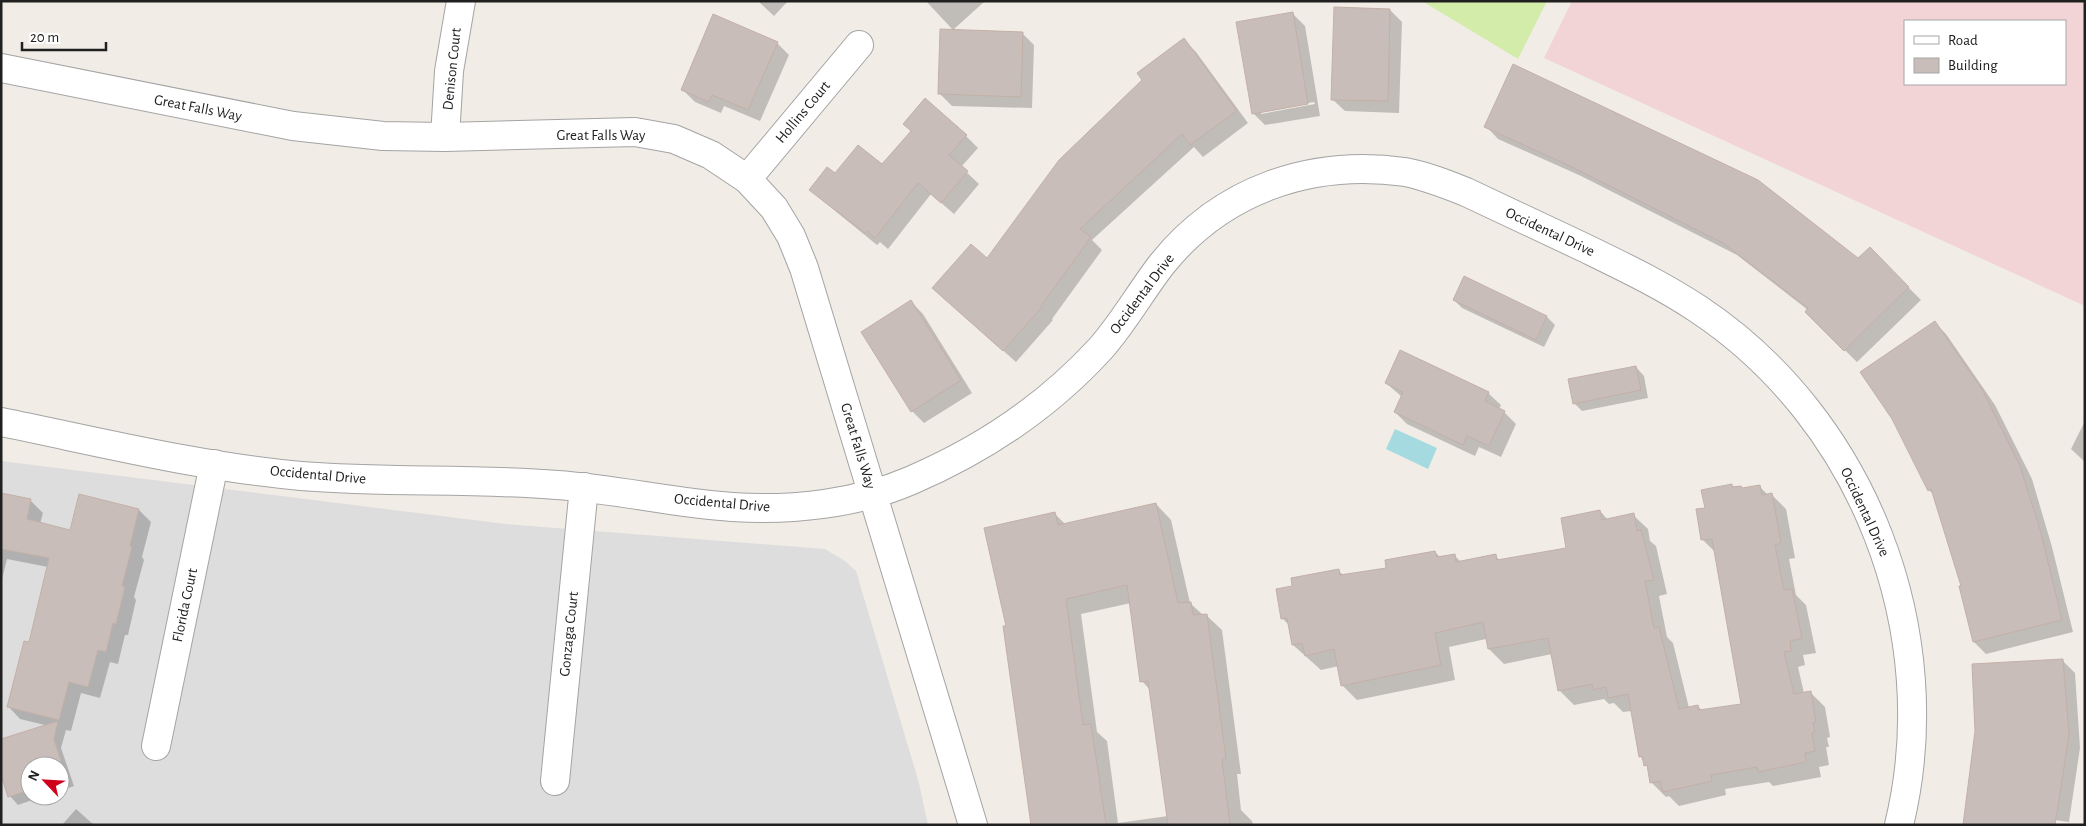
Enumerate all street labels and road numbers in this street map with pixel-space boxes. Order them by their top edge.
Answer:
street label: Denison Court [440,27,464,111]
street label: Hollins Court [773,78,833,146]
street label: Great Falls Way [153,92,244,124]
street label: Great Falls Way [557,128,646,143]
street label: Occidental Drive [1503,205,1597,259]
street label: Occidental Drive [1107,251,1177,337]
street label: Great Falls Way [838,401,878,491]
street label: Occidental Drive [269,463,367,487]
street label: Occidental Drive [1838,465,1892,559]
street label: Occidental Drive [673,491,771,515]
street label: Florida Court [170,567,200,643]
street label: Gonzaga Court [557,591,581,677]

